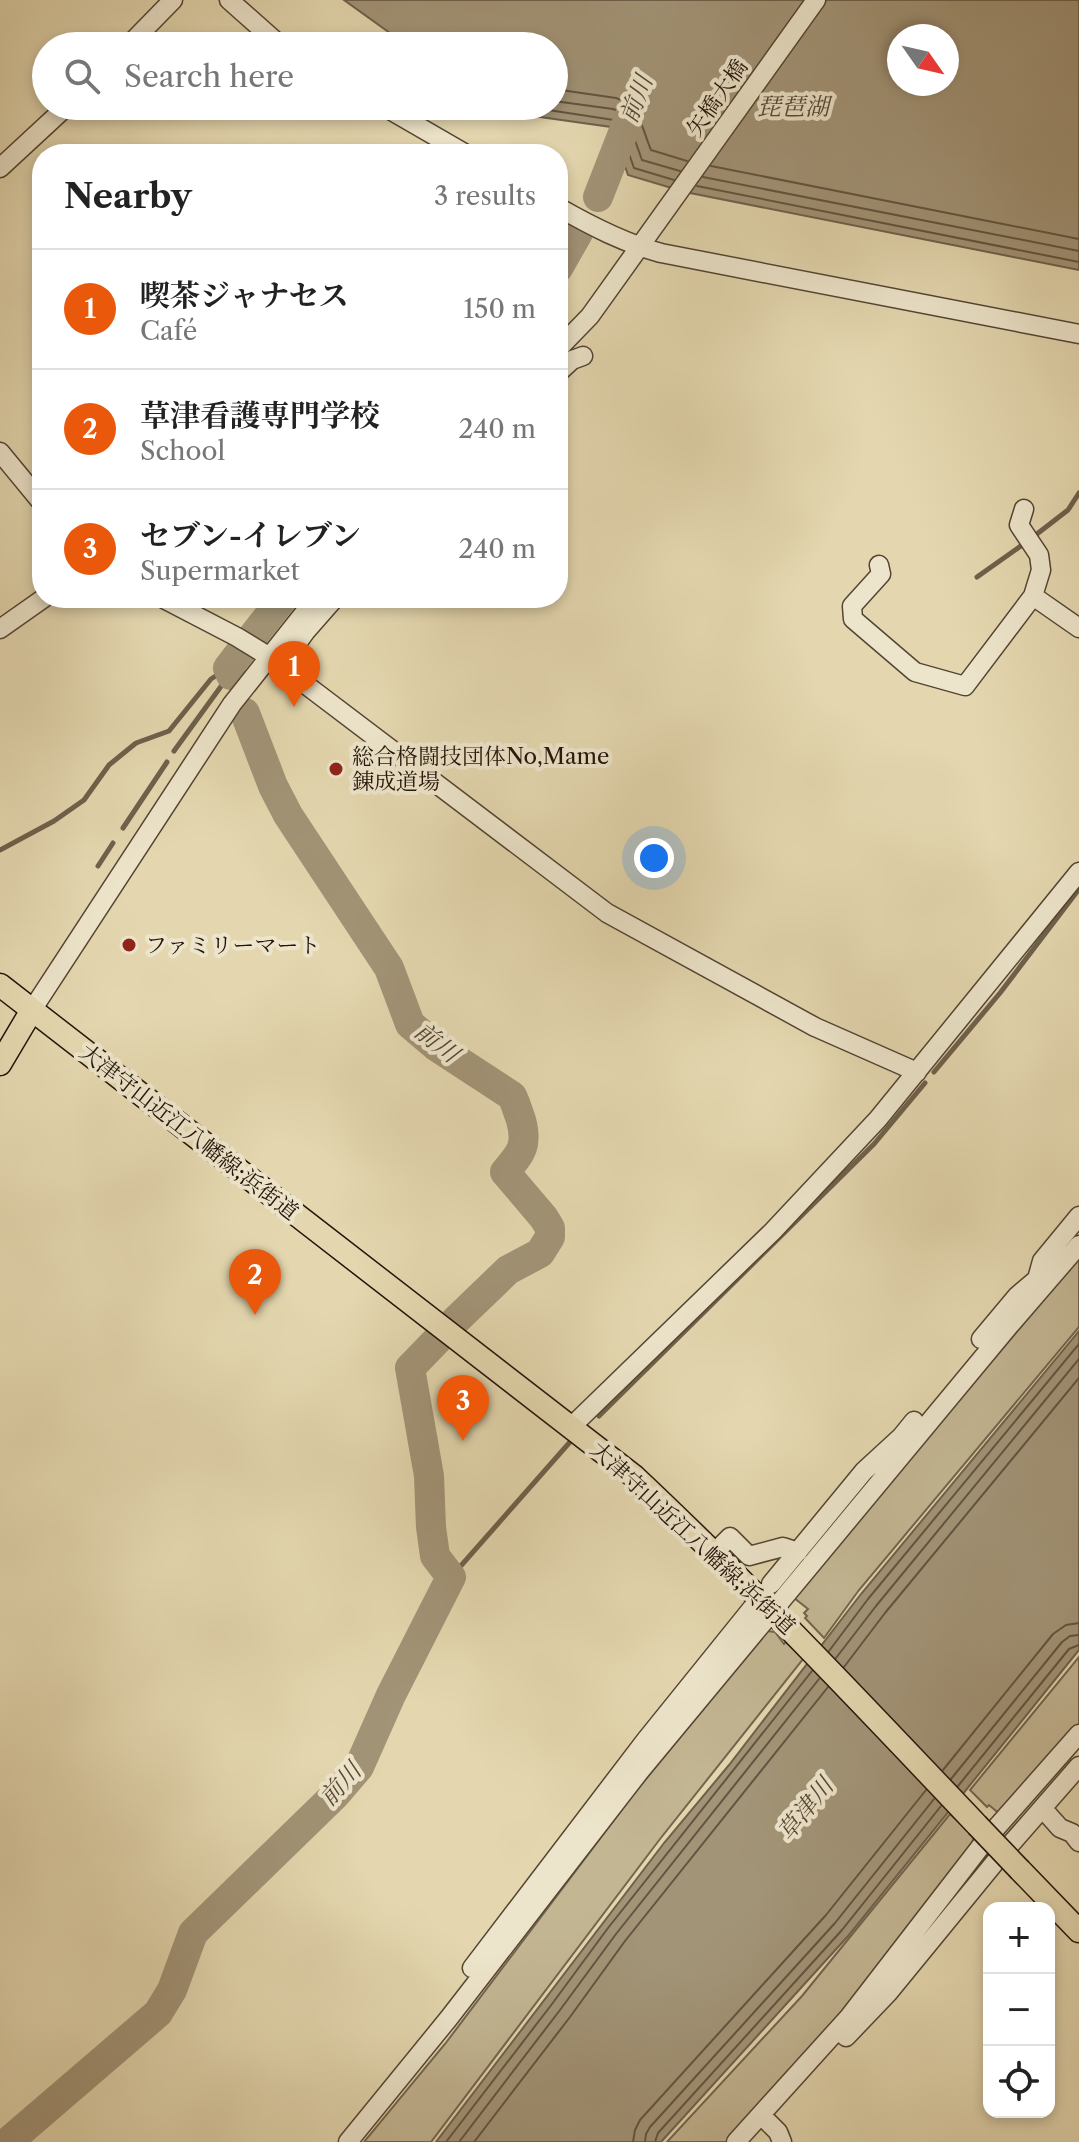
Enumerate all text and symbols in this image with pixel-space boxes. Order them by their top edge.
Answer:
north arrow [887,24,959,96]
search box [32,32,568,120]
icon: search [60,54,104,98]
street label: 矢橋大橋 [681,54,753,142]
text: Search here [124,58,294,95]
water label: 前川 [614,69,659,127]
water label: 琵琶湖 [757,92,833,121]
text: Nearby [64,175,192,217]
text: 3 results [434,180,536,212]
text: 喫茶ジャナセス [140,277,349,314]
text: 1 [84,293,96,325]
text: 150 m [463,293,536,325]
text: Café [140,315,197,347]
text: 草津看護専門学校 [140,397,380,434]
text: 2 [82,413,98,445]
text: 240 m [458,413,536,445]
text: School [140,435,225,467]
text: セブン-イレブン [140,517,361,554]
text: 3 [83,533,97,565]
text: 240 m [458,533,536,565]
text: Supermarket [140,555,300,587]
pin: 1 [268,641,320,707]
place label: 総合格闘技団体No,Mame 錬成道場 [352,743,609,795]
marker: 総合格闘技団体No,Mame 錬成道場 [327,760,345,778]
your location [634,838,674,878]
place label: ファミリーマート [145,932,321,959]
marker: ファミリーマート [120,936,138,954]
water label: 前川 [409,1016,467,1070]
street label: 大津守山近江八幡線;浜街道 [74,1038,304,1226]
pin: 2 [229,1249,281,1315]
pin: 3 [437,1375,489,1441]
street label: 大津守山近江八幡線;浜街道 [585,1436,801,1640]
water label: 前川 [313,1754,369,1812]
water label: 草津川 [771,1770,841,1846]
map controls [983,1902,1055,2118]
button: + [983,1902,1055,1974]
button: − [983,1974,1055,2046]
button: locate [983,2046,1055,2118]

